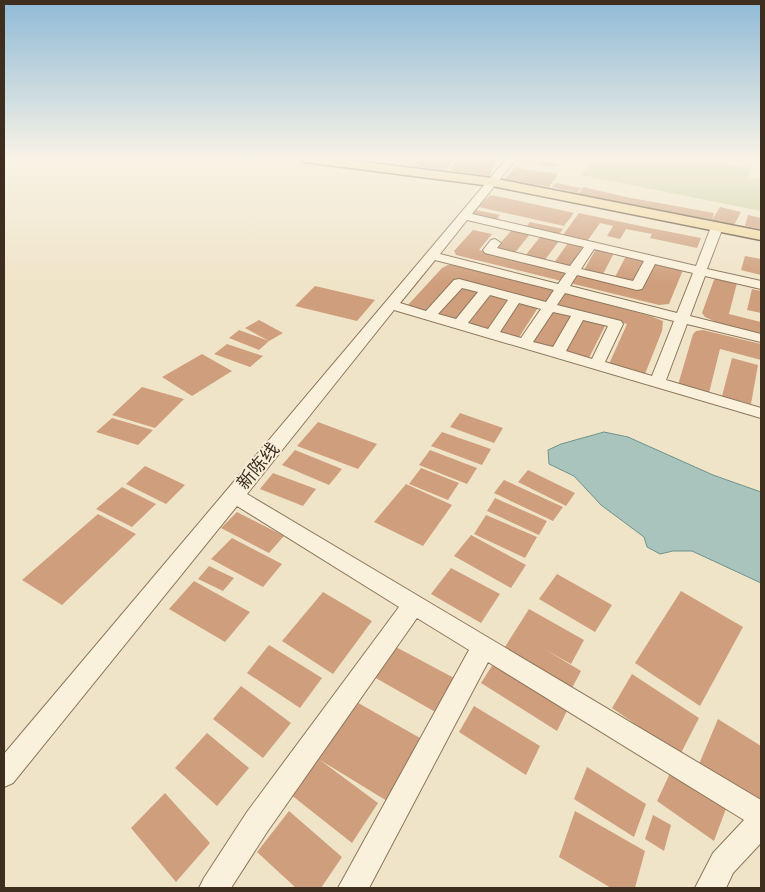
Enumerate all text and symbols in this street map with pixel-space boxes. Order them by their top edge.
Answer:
street label: 新陈线 [233,439,283,493]

